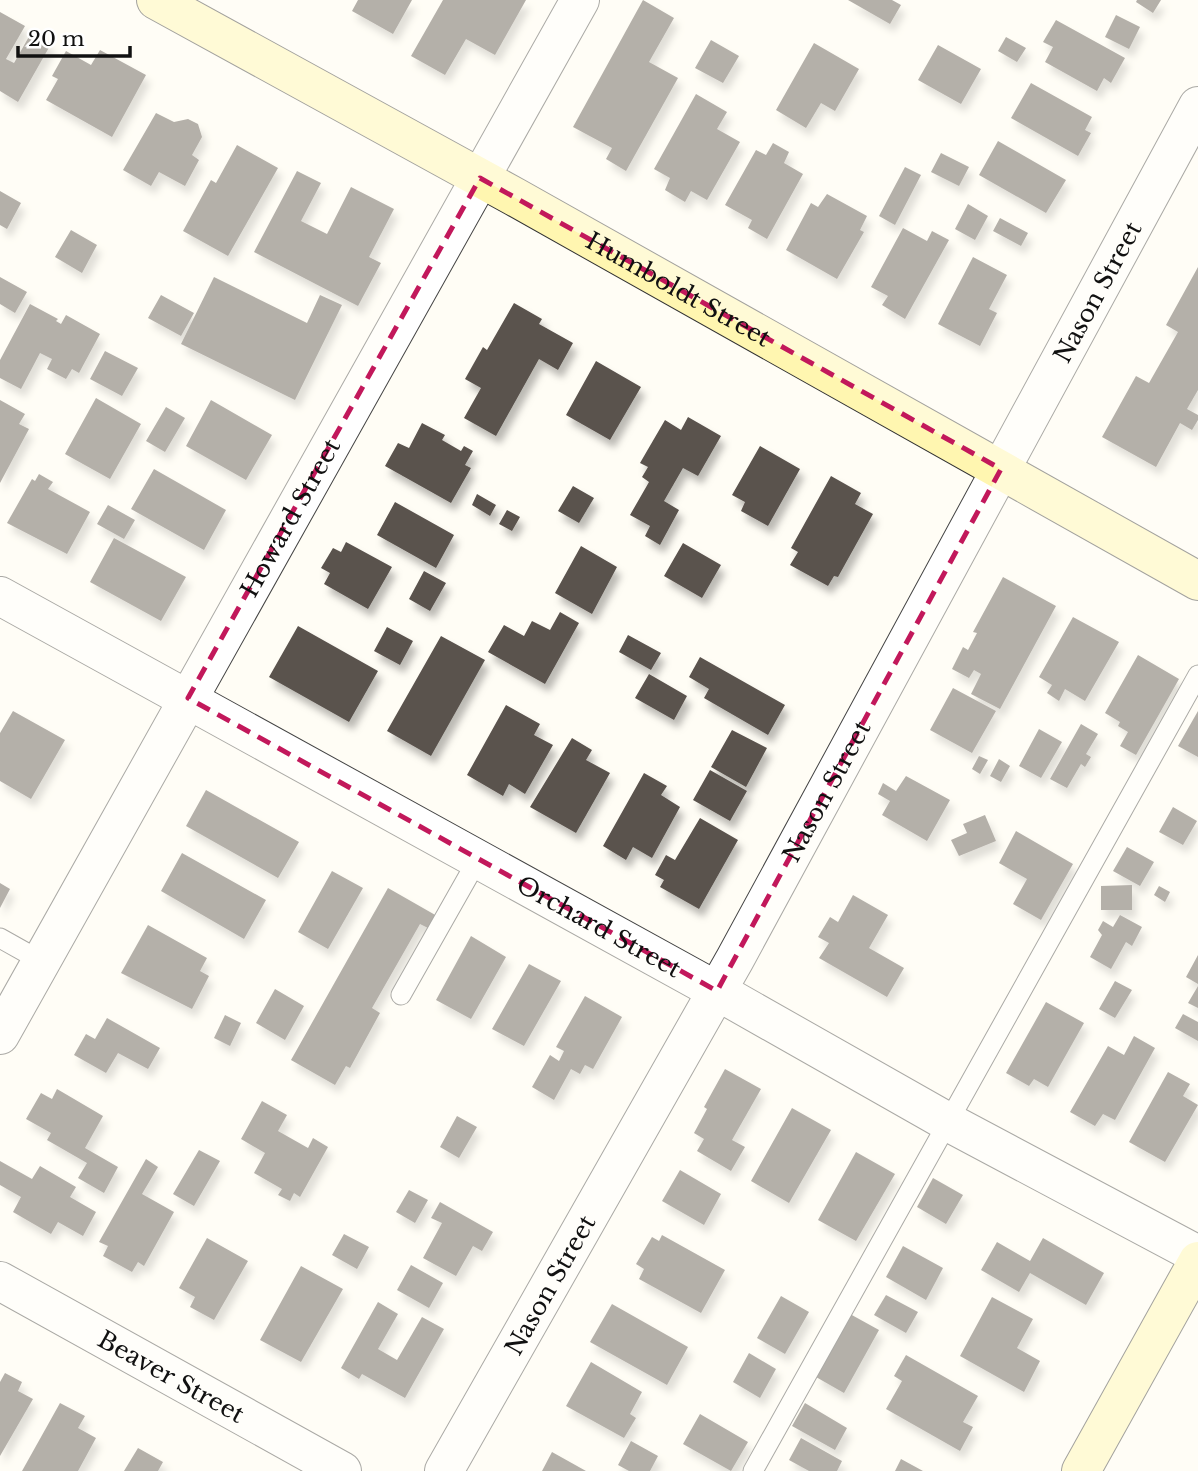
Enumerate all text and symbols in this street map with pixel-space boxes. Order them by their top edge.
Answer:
scale bar [18,14,130,58]
text: 20 m [28,26,85,52]
street label: Nason Street [1047,216,1147,367]
street label: Humboldt Street [581,225,776,352]
street label: Howard Street [234,433,346,602]
street label: Nason Street [776,715,876,867]
street label: Orchard Street [512,869,686,983]
street label: Nason Street [499,1210,601,1360]
street label: Beaver Street [93,1324,250,1428]

